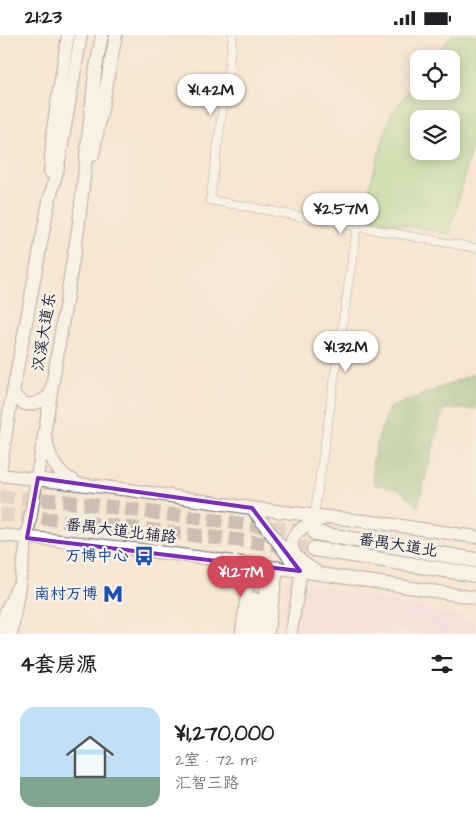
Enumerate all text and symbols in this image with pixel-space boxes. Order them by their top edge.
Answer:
text: 21:23 [25,4,62,31]
map controls [410,50,460,160]
button: locate [410,50,460,100]
pin: ¥1.42M [170,73,252,116]
text: ¥1.42M [188,79,234,101]
button: layers [410,110,460,160]
pin: ¥2.57M [300,193,382,235]
text: ¥2.57M [314,198,368,220]
street label: 汉溪大道东 [27,291,61,373]
pin: ¥1.32M [305,331,387,373]
text: ¥1.32M [324,336,368,358]
street label: 番禺大道北辅路 [64,513,178,549]
street label: 番禺大道北 [357,528,439,562]
place label: 万博中心 [65,545,129,567]
bus stop icon: 万博中心 [133,545,155,567]
pin: ¥1.27M [200,555,282,598]
text: ¥1.27M [218,561,264,583]
place label: 南村万博 [34,583,98,605]
metro station icon: 南村万博 [102,583,124,605]
text: 4套房源 [20,650,97,679]
icon: filters [428,650,456,678]
text: ¥1,270,000 [175,719,274,748]
icon: home [60,727,120,787]
text: 2室 · 72 m² [175,749,259,771]
text: 汇智三路 [175,772,239,794]

